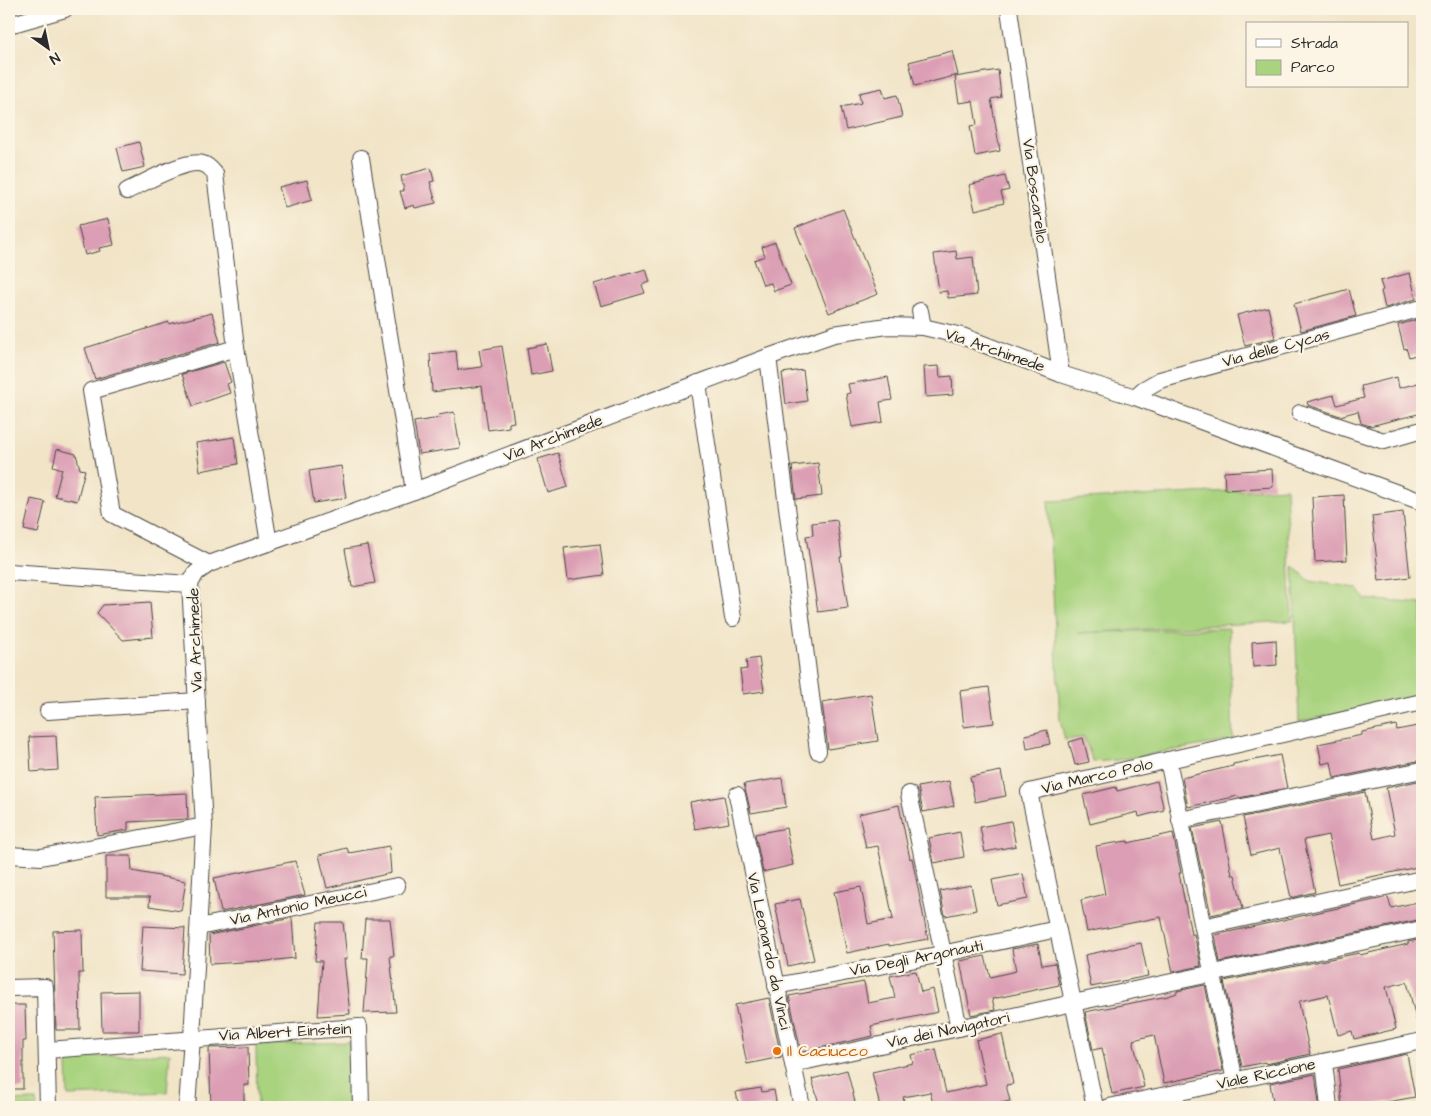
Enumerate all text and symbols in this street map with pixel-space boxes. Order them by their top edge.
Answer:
north arrow [22,22,72,72]
legend [1246,22,1408,88]
text: Strada [1291,33,1338,54]
text: N [45,47,64,69]
text: Parco [1291,57,1335,78]
street label: Via Boscarello [1017,137,1053,245]
street label: Via Archimede [942,323,1048,378]
street label: Via delle Cycas [1220,323,1332,374]
street label: Via Archimede [500,409,606,467]
street label: Via Archimede [182,587,208,693]
street label: Via Marco Polo [1039,753,1155,799]
street label: Via Leonardo da Vinci [742,870,797,1032]
street label: Via Antonio Meucci [228,881,369,931]
street label: Via Degli Argonauti [848,934,985,983]
street label: Via dei Navigatori [885,1006,1012,1055]
street label: Via Albert Einstein [218,1018,352,1046]
place label: Il Caciucco [787,1040,868,1062]
marker: Il Caciucco [771,1045,783,1057]
street label: Viale Riccione [1215,1053,1318,1095]

